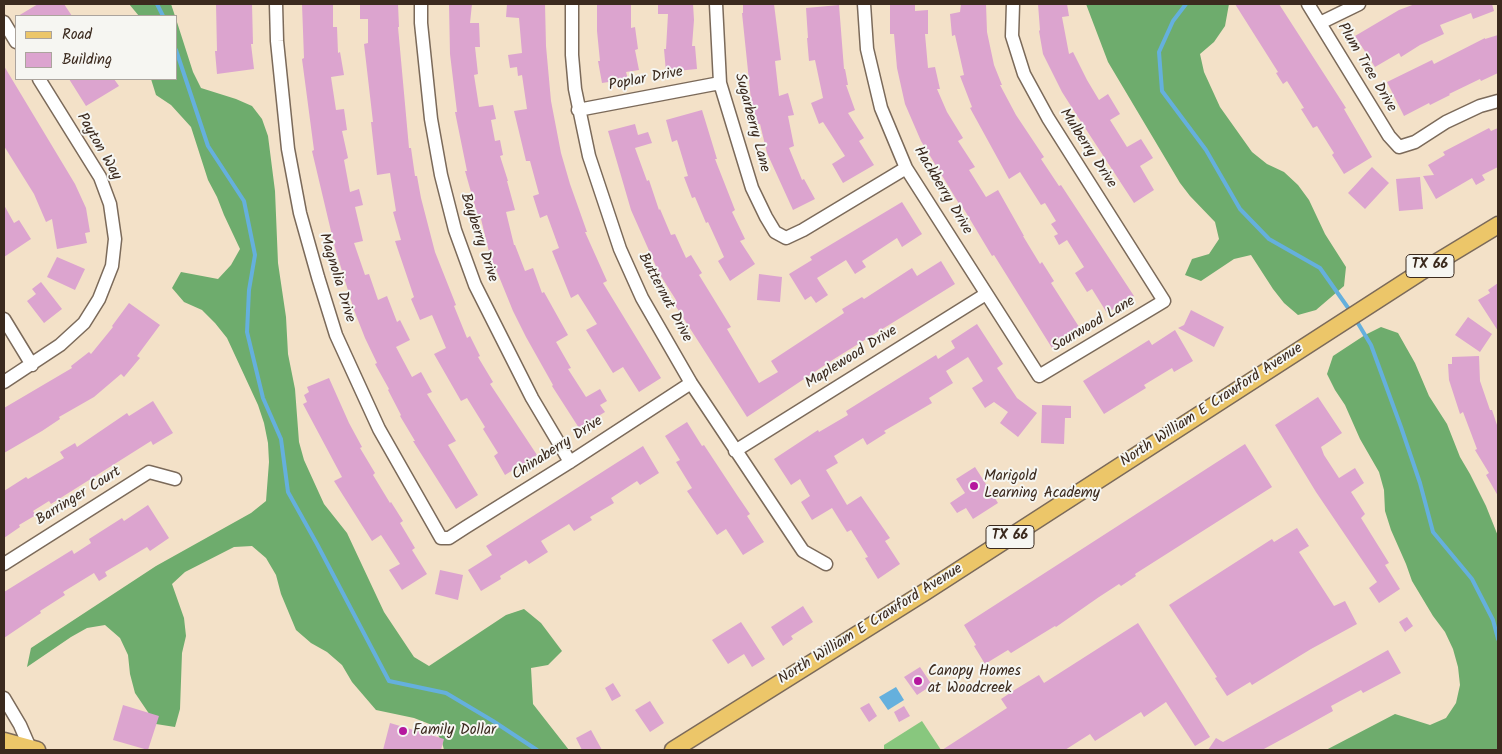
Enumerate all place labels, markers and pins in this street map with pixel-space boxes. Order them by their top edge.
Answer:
place label: Marigold Learning Academy [984,468,1100,503]
marker: Marigold Learning Academy [968,480,980,492]
place label: Canopy Homes at Woodcreek [928,663,1021,698]
marker: Canopy Homes at Woodcreek [912,675,924,687]
place label: Family Dollar [413,722,496,740]
marker: Family Dollar [397,725,409,737]

